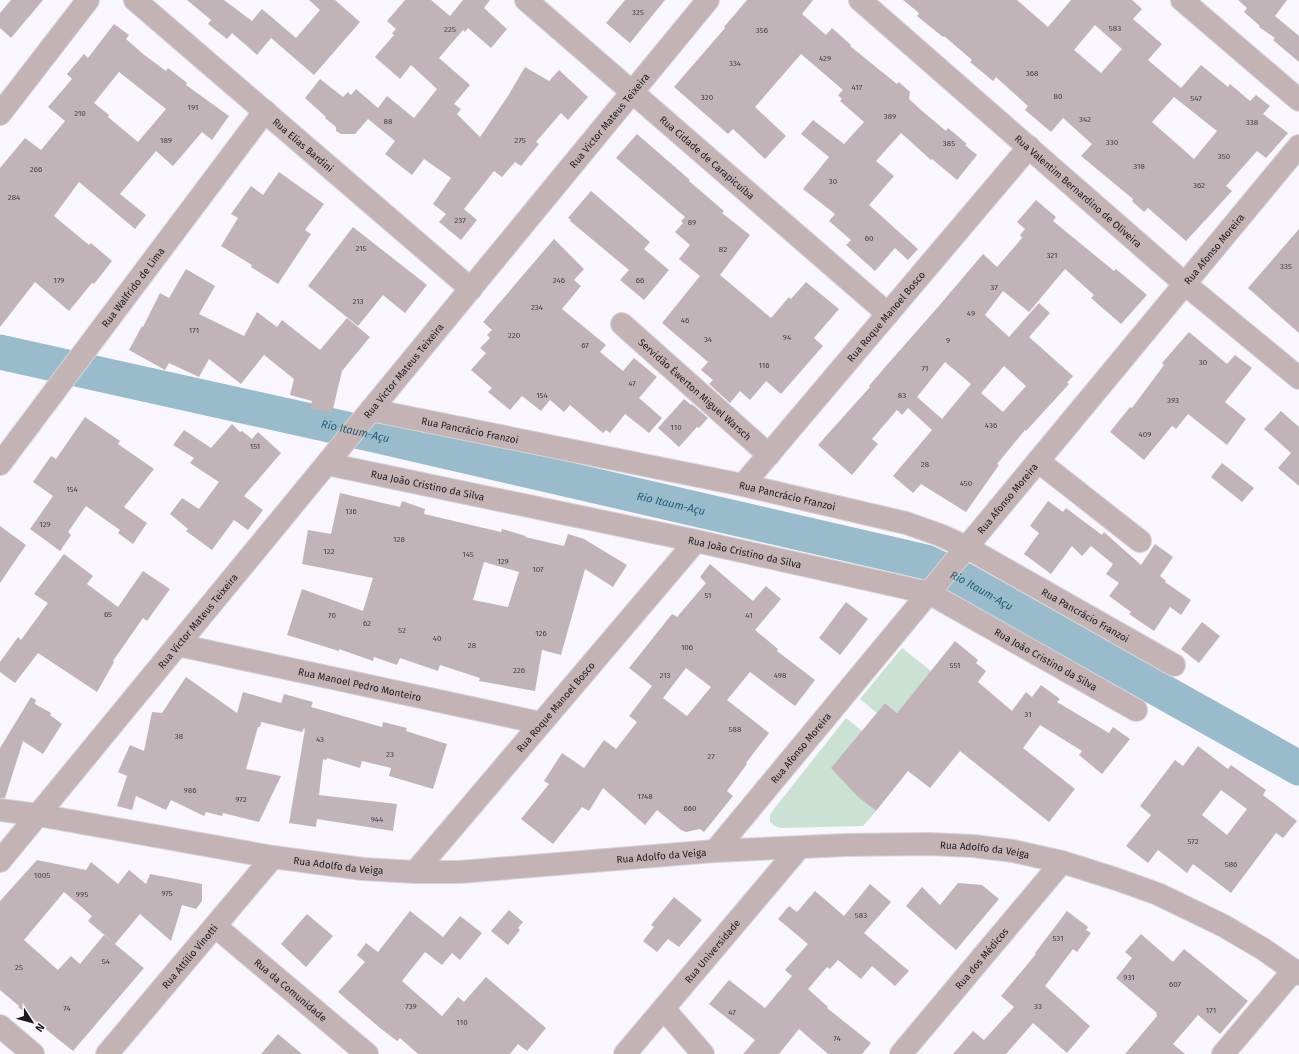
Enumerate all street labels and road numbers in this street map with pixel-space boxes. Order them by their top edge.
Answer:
street label: Rua Victor Mateus Teixeira [567,71,652,171]
street label: Rua Cidade de Carapicuíba [657,114,756,202]
street label: Rua Elias Bardini [270,116,336,175]
street label: Rua Valentim Bernardino de Oliveira [1012,133,1144,250]
street label: Rua Afonso Moreira [1182,212,1247,287]
street label: Rua Walfrido de Lima [100,246,167,330]
street label: Rua Roque Manoel Bosco [845,269,928,365]
street label: Rua Victor Mateus Teixeira [362,321,447,421]
street label: Servidão Éwerton Miguel Warsch [636,337,753,443]
street label: Rua Pancrácio Franzoi [420,415,520,447]
street label: Rua Afonso Moreira [975,461,1041,537]
street label: Rua João Cristino da Silva [370,468,486,504]
street label: Rua Pancrácio Franzoi [738,479,837,513]
street label: Rua João Cristino da Silva [687,534,802,571]
street label: Rua Victor Mateus Teixeira [156,572,241,671]
street label: Rua Pancrácio Franzoi [1039,586,1131,645]
street label: Rua João Cristino da Silva [992,626,1099,694]
street label: Rua Roque Manoel Bosco [515,659,598,755]
street label: Rua Manoel Pedro Monteiro [297,666,422,704]
street label: Rua Afonso Moreira [768,711,834,786]
street label: Rua Adolfo da Veiga [940,840,1031,862]
street label: Rua Adolfo da Veiga [616,847,707,866]
street label: Rua Adolfo da Veiga [293,855,384,877]
street label: Rua Universidade [683,917,743,986]
street label: Rua Attílio Vinotti [160,922,221,991]
street label: Rua dos Médicos [953,926,1011,992]
street label: Rua da Comunidade [251,957,329,1025]

